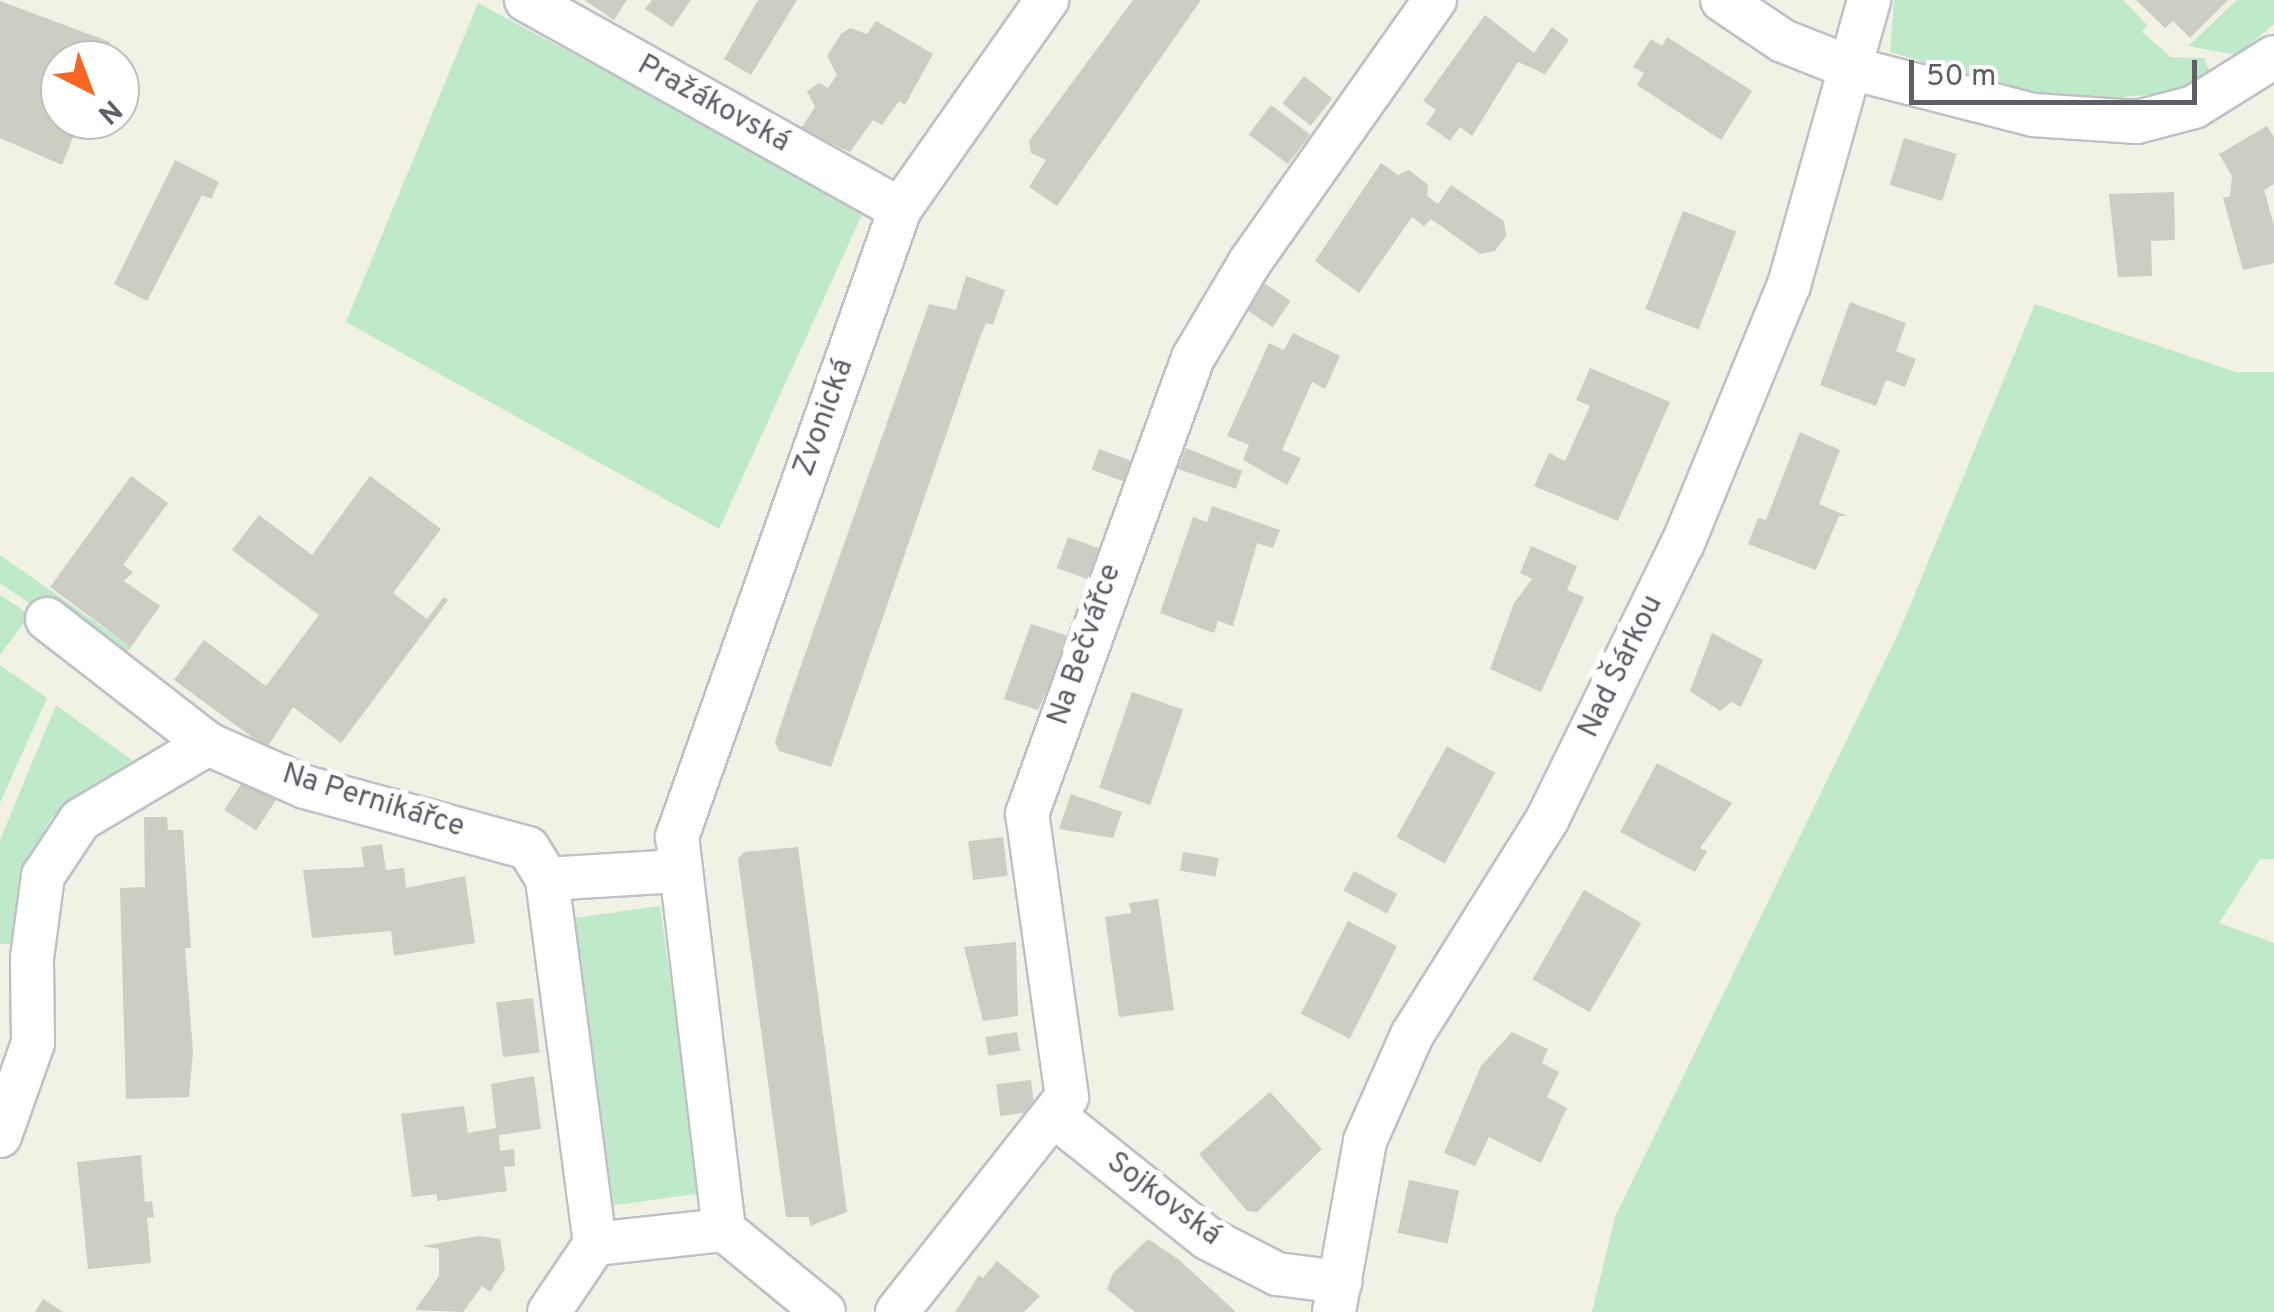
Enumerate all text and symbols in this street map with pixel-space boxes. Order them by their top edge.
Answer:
north arrow [40,40,140,140]
scale bar [1914,40,2202,102]
street label: Pražákovská [630,48,796,162]
text: 50 m [1926,59,1996,96]
text: N [89,91,128,131]
street label: Zvonická [787,354,863,482]
street label: Na Bečvářce [1042,560,1130,730]
street label: Nad Šárkou [1572,590,1672,744]
street label: Na Pernikářce [278,757,468,847]
street label: Sojkovská [1099,1145,1227,1255]

